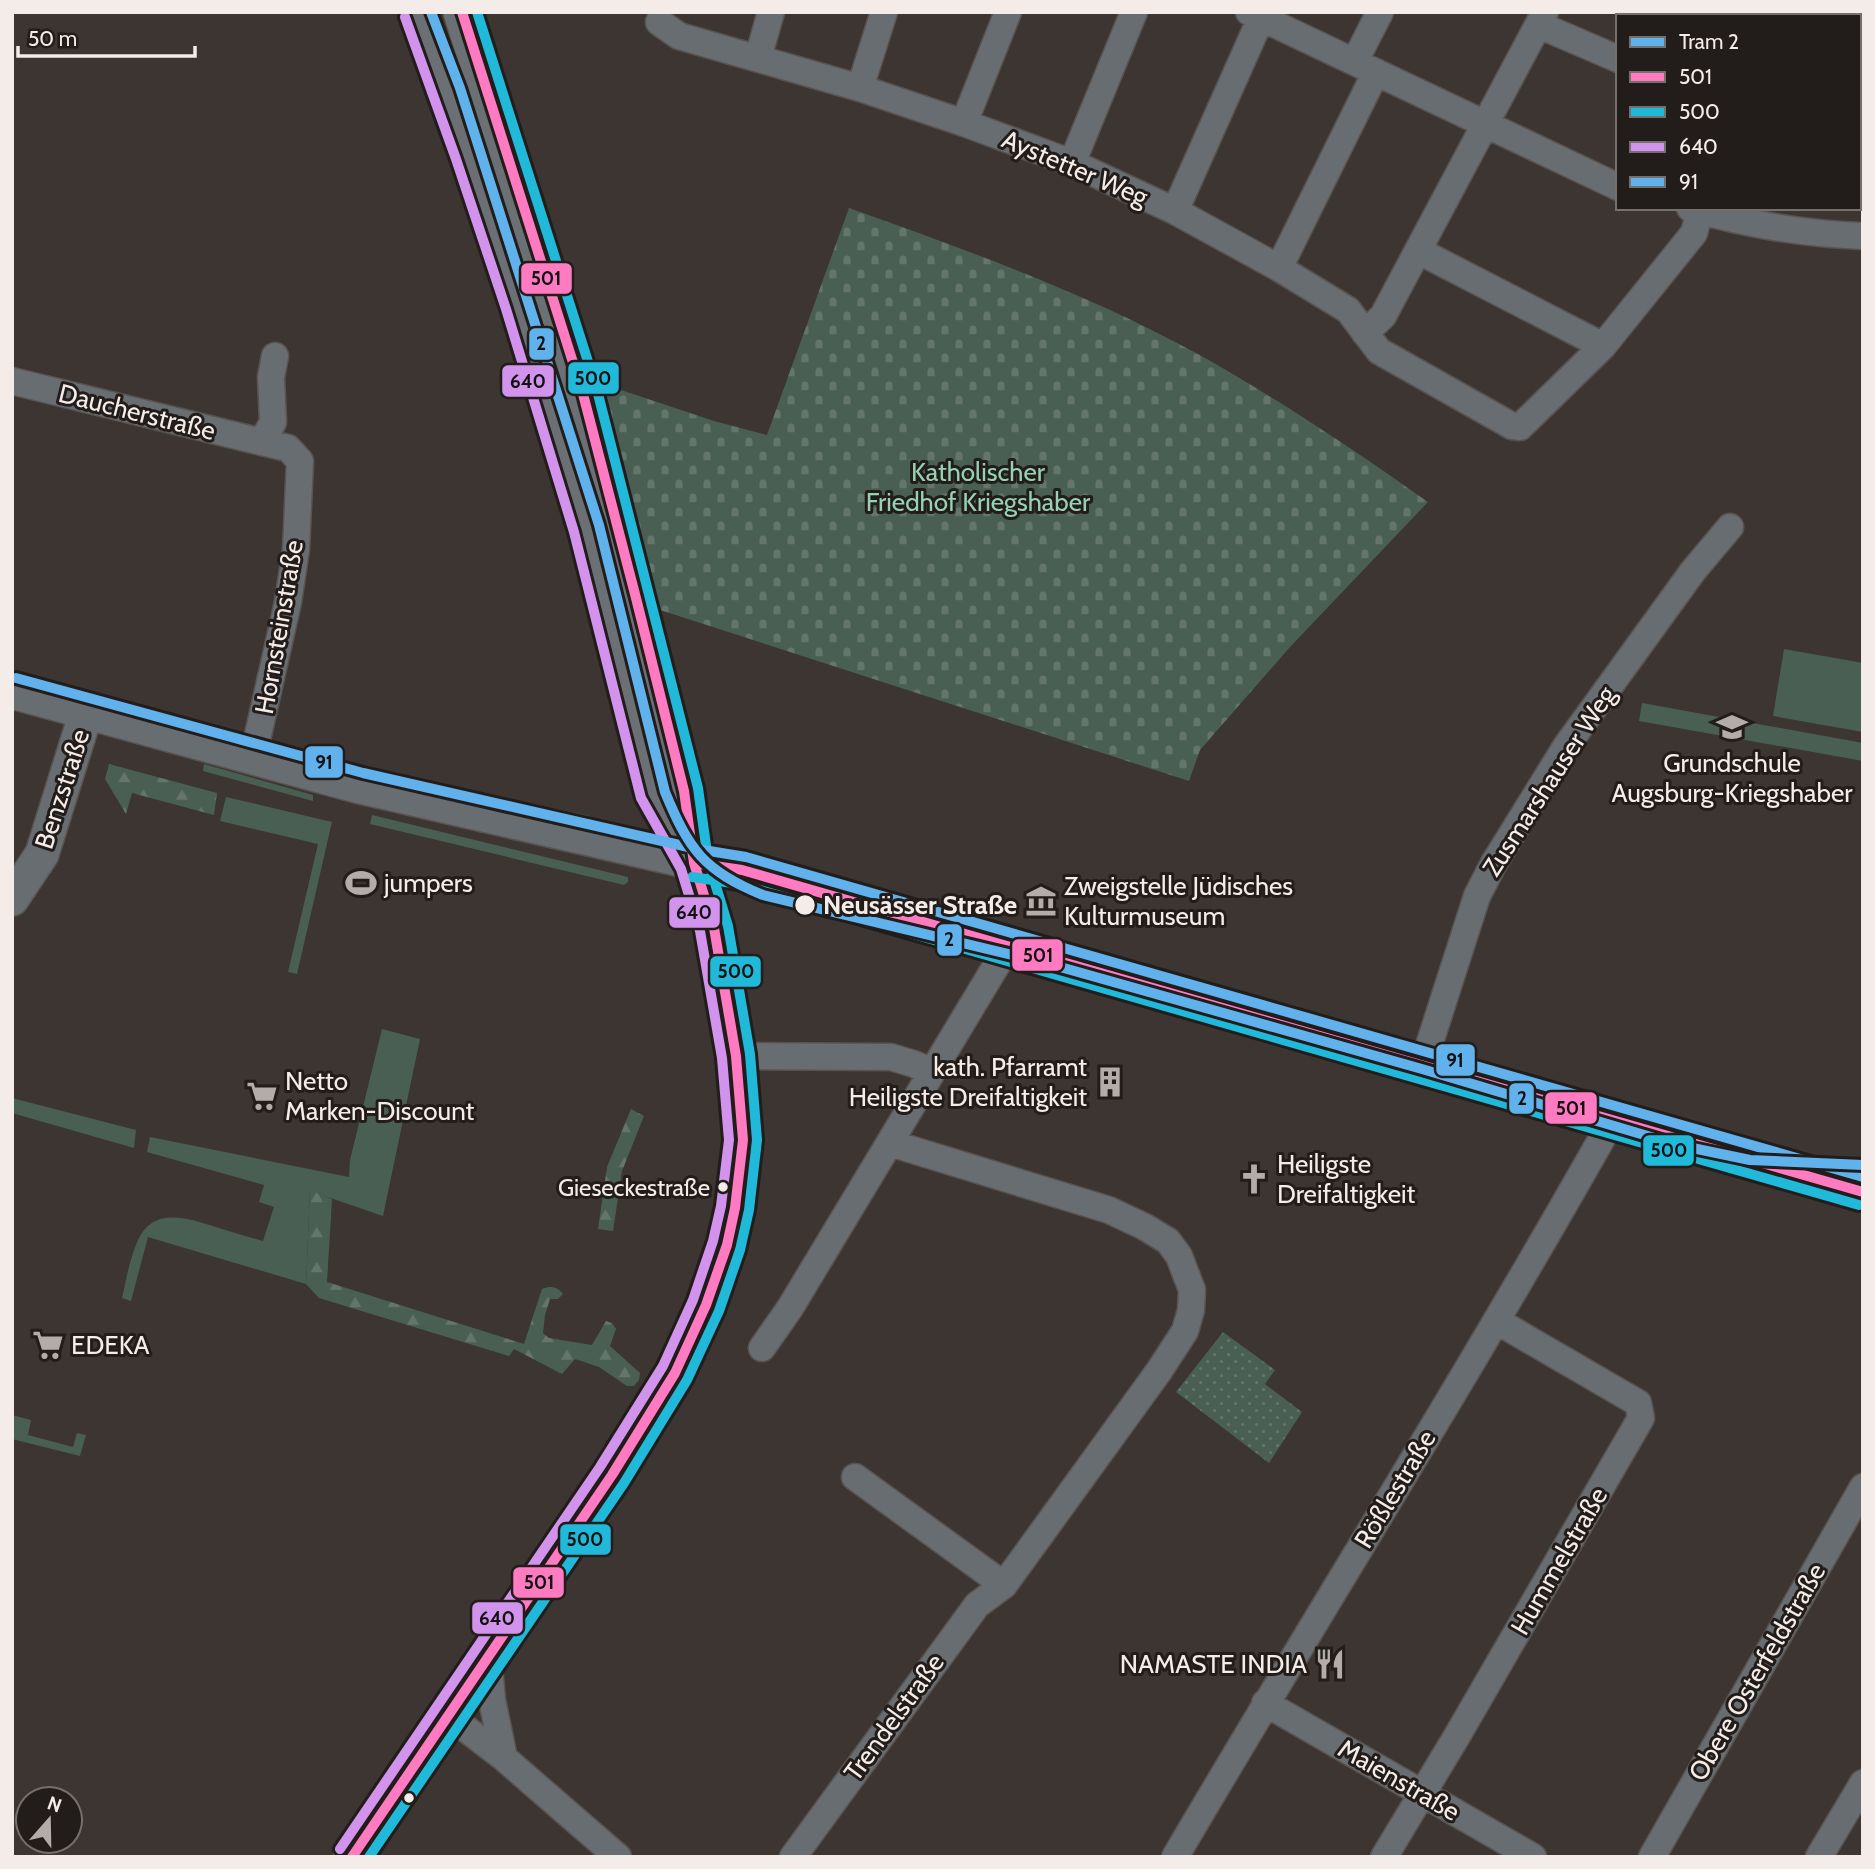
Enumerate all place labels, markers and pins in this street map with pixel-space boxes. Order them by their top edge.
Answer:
school or university icon: Grundschule Augsburg-Kriegshaber [1715,710,1749,744]
place label: Grundschule Augsburg-Kriegshaber [1611,747,1853,809]
sports icon: jumpers [344,866,378,900]
place label: jumpers [383,867,473,899]
place label: Zweigstelle Jüdisches Kulturmuseum [1064,870,1293,932]
museum icon: Zweigstelle Jüdisches Kulturmuseum [1024,884,1058,918]
place label: Neusässer Straße [823,889,1017,921]
marker: Neusässer Straße [793,893,817,917]
place label: kath. Pfarramt Heiligste Dreifaltigkeit [849,1051,1087,1113]
place label: Netto Marken-Discount [285,1065,474,1127]
building icon: kath. Pfarramt Heiligste Dreifaltigkeit [1093,1065,1127,1099]
supermarket icon: Netto Marken-Discount [245,1079,279,1113]
place label: Heiligste Dreifaltigkeit [1277,1148,1416,1210]
church icon: Heiligste Dreifaltigkeit [1237,1162,1271,1196]
place label: Gieseckestraße [558,1173,710,1202]
marker: Gieseckestraße [716,1180,730,1194]
supermarket icon: EDEKA [31,1328,65,1362]
place label: EDEKA [71,1329,149,1361]
restaurant icon: NAMASTE INDIA [1313,1647,1347,1681]
place label: NAMASTE INDIA [1120,1648,1307,1680]
unlabelled marker [402,1791,416,1805]

